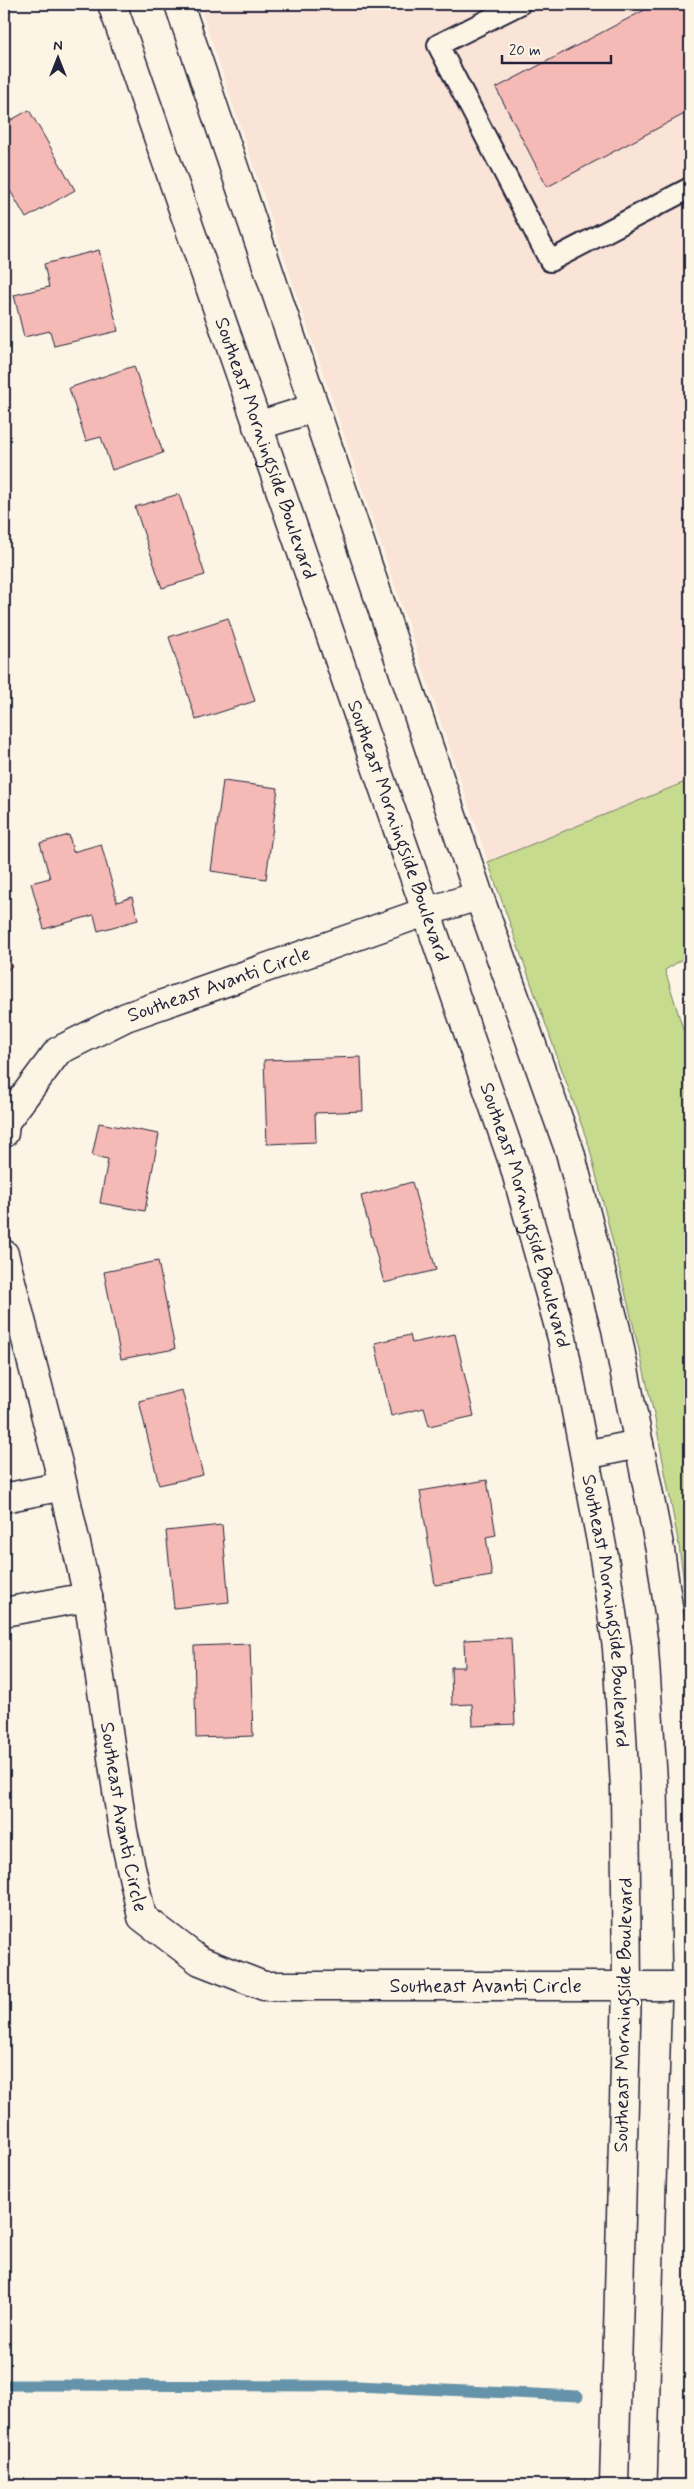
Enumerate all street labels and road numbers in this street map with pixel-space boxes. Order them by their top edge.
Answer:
street label: Southeast Morningside Boulevard [208,314,324,583]
street label: Southeast Morningside Boulevard [340,696,456,965]
street label: Southeast Avanti Circle [123,940,314,1029]
street label: Southeast Morningside Boulevard [473,1079,577,1350]
street label: Southeast Morningside Boulevard [575,1472,636,1748]
street label: Southeast Avanti Circle [93,1720,154,1914]
street label: Southeast Morningside Boulevard [608,1877,642,2153]
street label: Southeast Avanti Circle [389,1973,582,2000]

